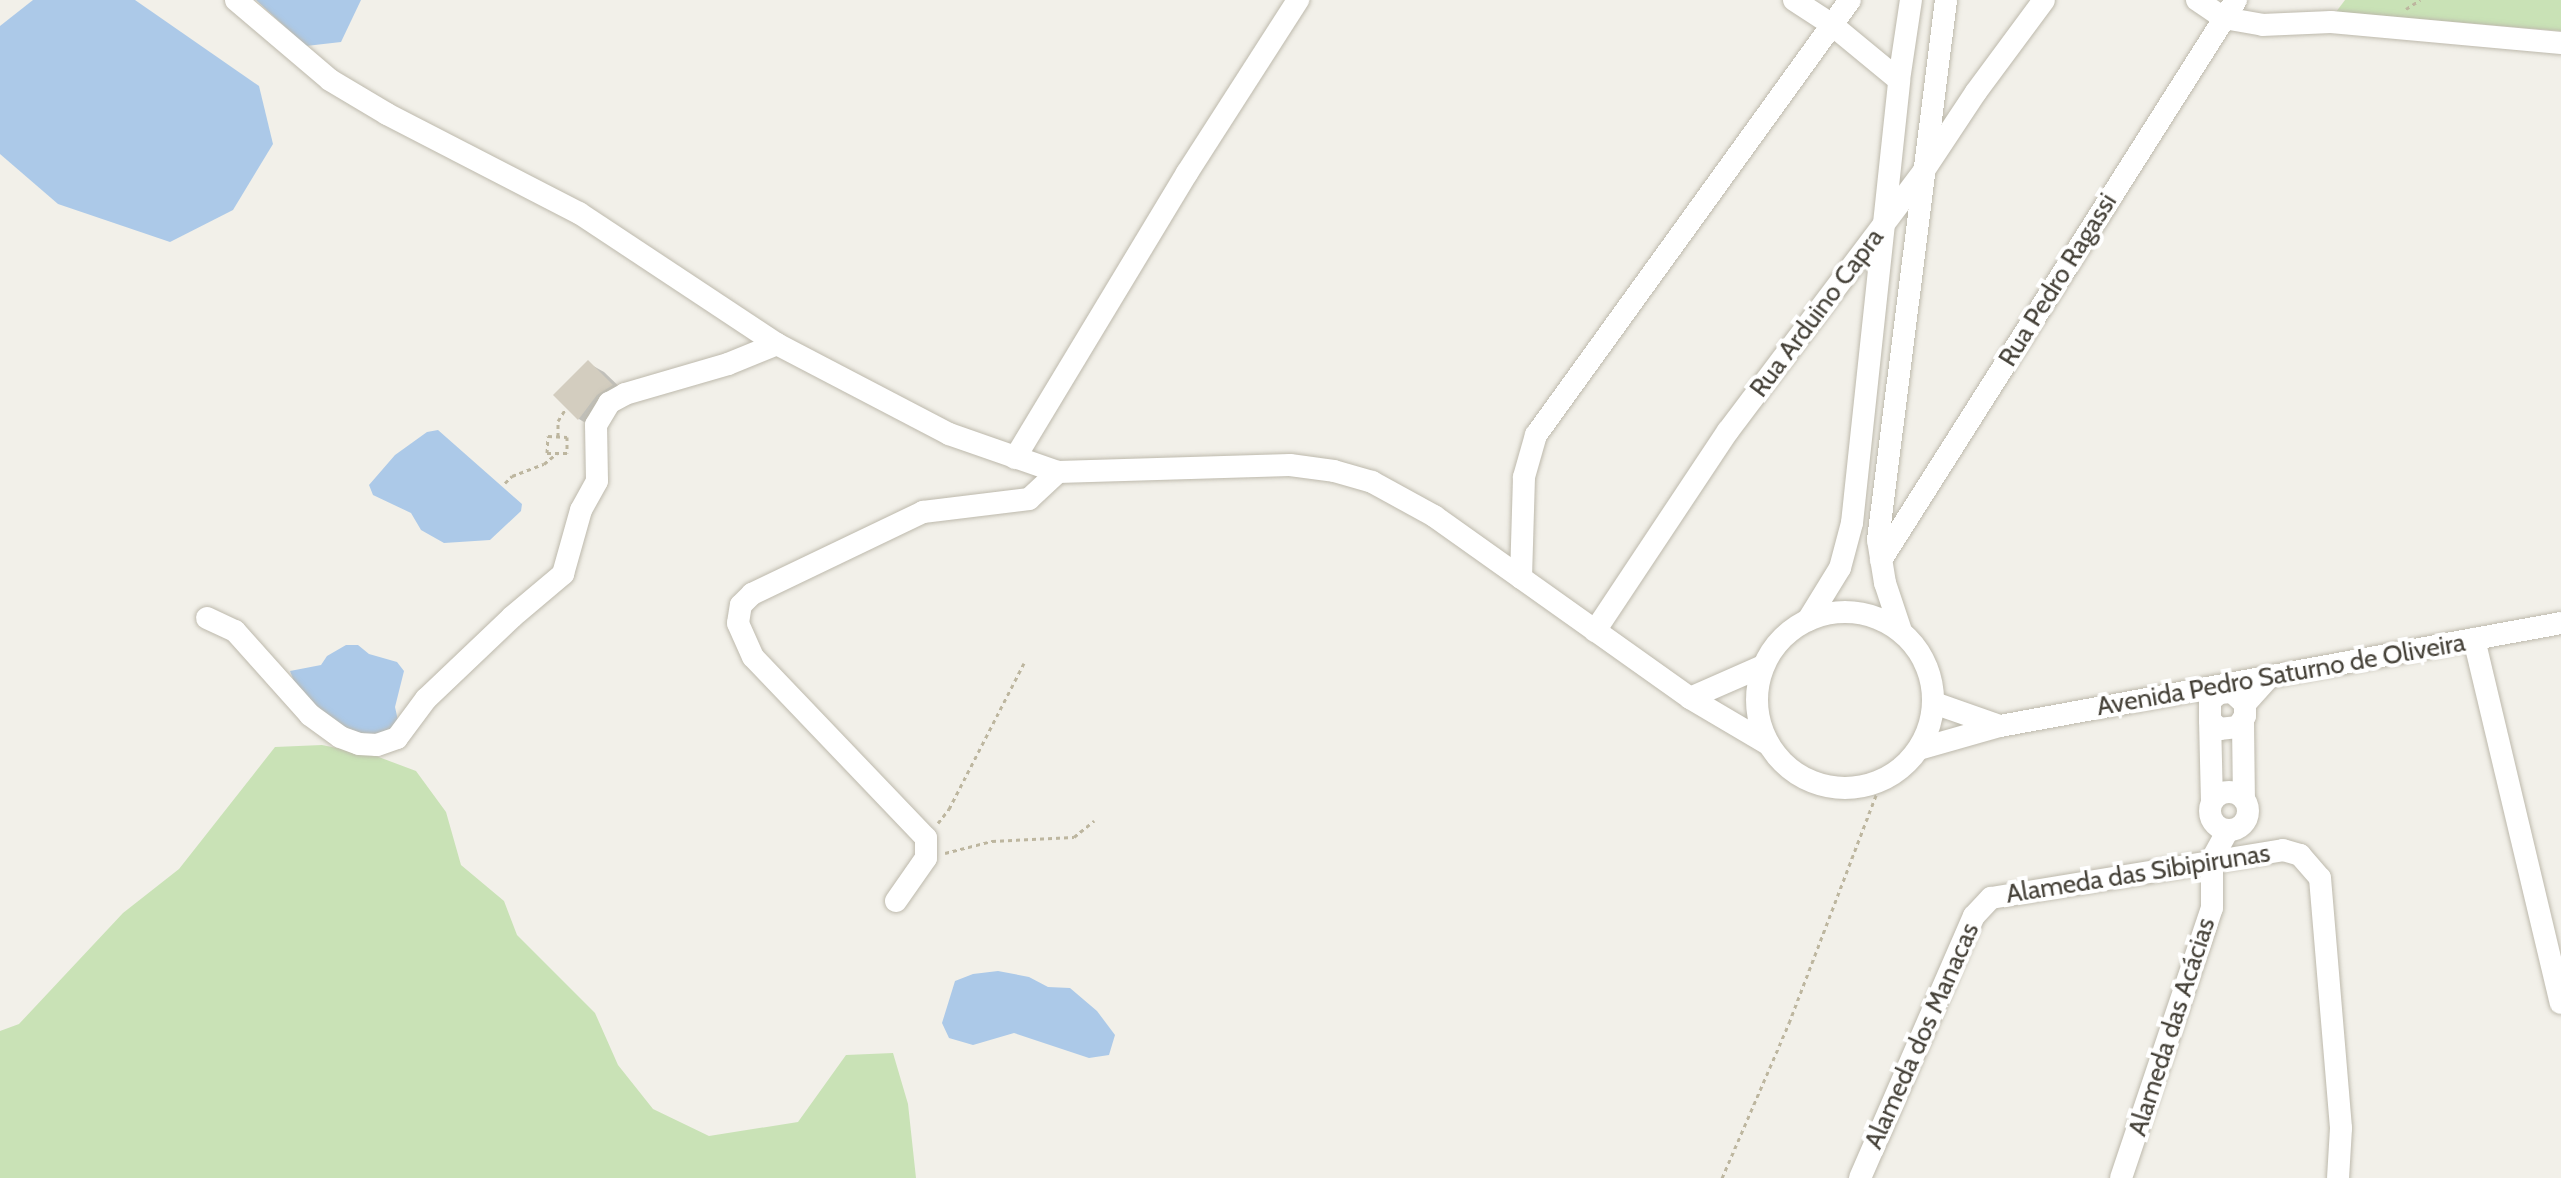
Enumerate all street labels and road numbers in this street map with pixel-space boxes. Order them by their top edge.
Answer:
street label: Rua Pedro Ragassi [1992,188,2124,372]
street label: Rua Arduino Capra [1743,223,1891,403]
street label: Avenida Pedro Saturno de Oliveira [2094,627,2468,723]
street label: Alameda das Sibipirunas [2004,838,2272,910]
street label: Alameda das Acácias [2122,914,2222,1140]
street label: Alameda dos Manacas [1858,918,1986,1154]

